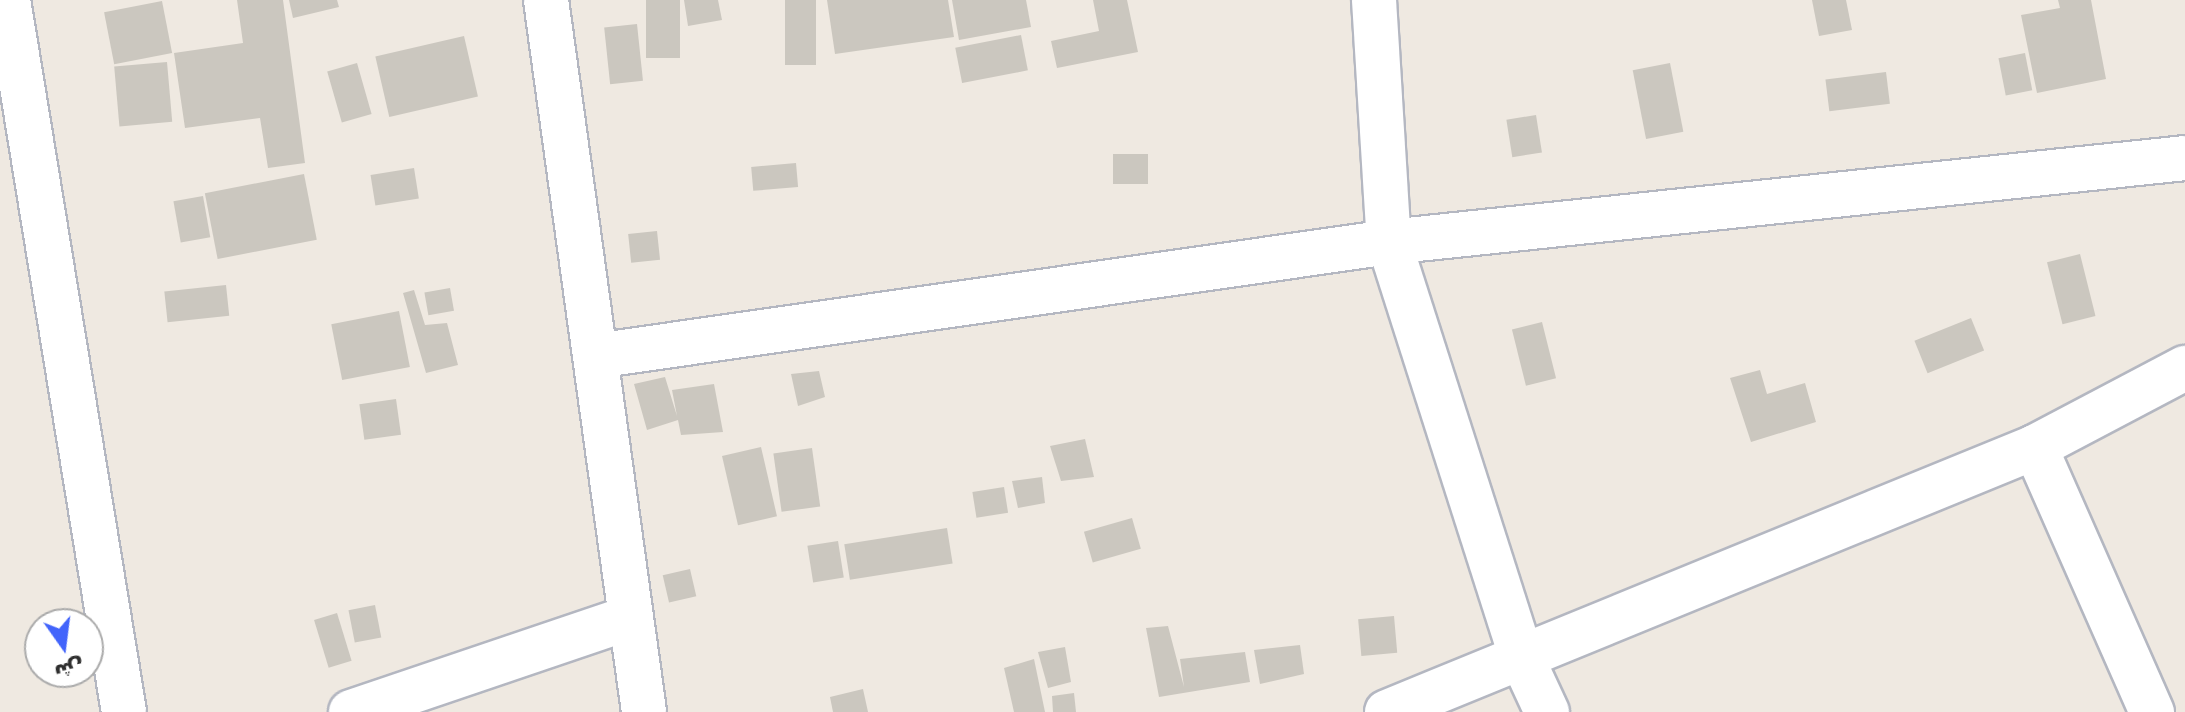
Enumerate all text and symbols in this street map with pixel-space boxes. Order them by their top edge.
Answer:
north arrow [24,608,104,688]
text: ش [52,654,87,686]

